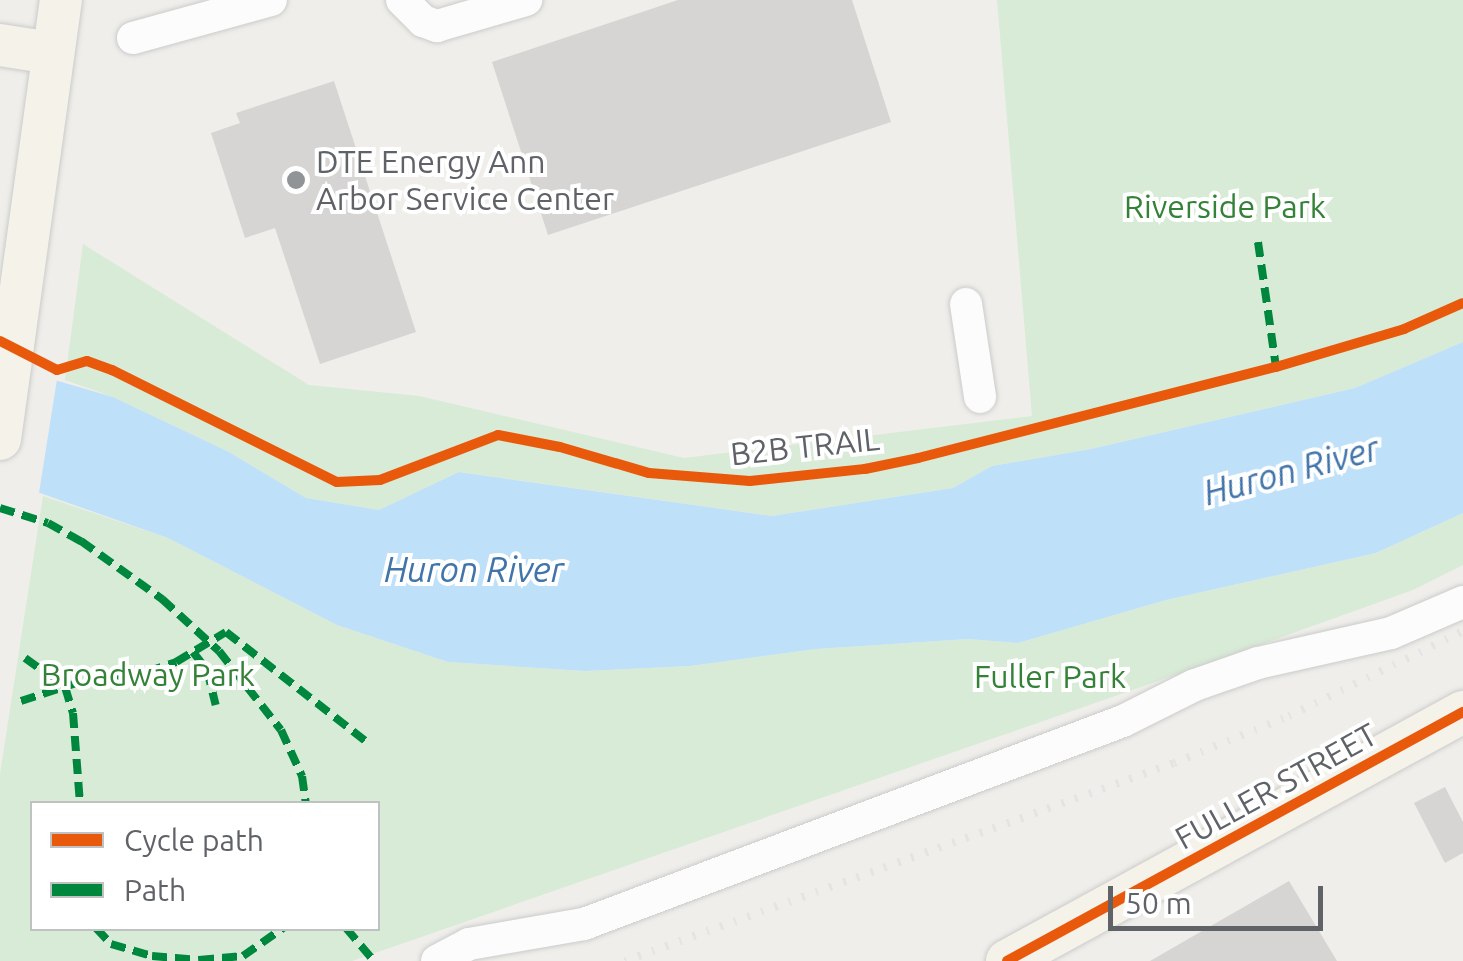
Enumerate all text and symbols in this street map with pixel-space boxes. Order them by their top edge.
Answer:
place label: DTE Energy Ann Arbor Service Center [316,143,614,218]
marker: DTE Energy Ann Arbor Service Center [285,169,307,191]
park label: Riverside Park [1124,187,1326,225]
street label: B2B TRAIL [728,419,882,473]
water label: Huron River [1199,426,1383,514]
water label: Huron River [384,548,564,590]
park label: Broadway Park [41,655,255,693]
park label: Fuller Park [974,657,1126,695]
street label: FULLER STREET [1168,715,1384,857]
legend [30,801,380,931]
text: Cycle path [124,823,264,857]
scale bar [1113,866,1328,928]
text: Path [124,873,186,907]
text: 50 m [1125,886,1192,920]

